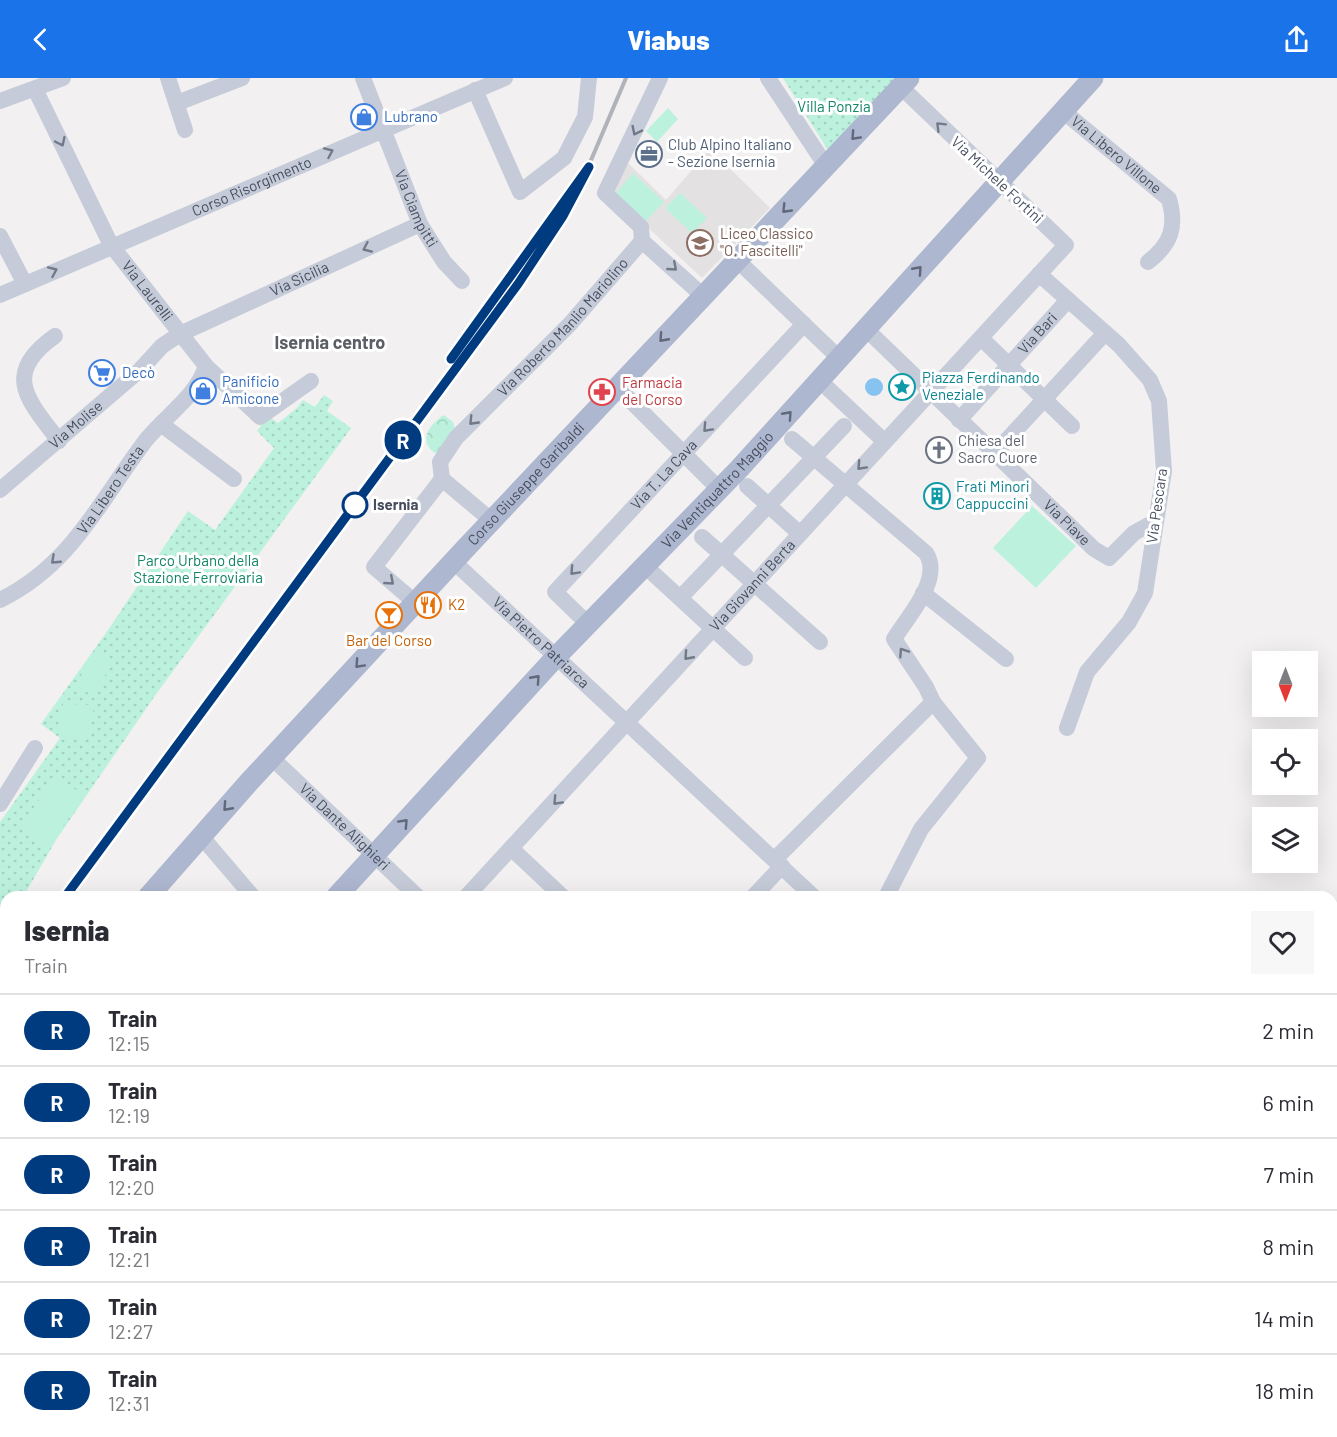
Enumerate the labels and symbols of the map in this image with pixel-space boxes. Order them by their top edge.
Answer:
park label: Villa Ponzia [797,97,871,115]
shop icon: Lubrano [349,102,379,132]
place label: Lubrano [384,107,438,125]
street label: Via Libero Villone [1068,112,1166,197]
one-way arrow [937,123,948,134]
one-way arrow [631,124,643,135]
one-way arrow [851,129,862,140]
street label: Via Michele Fortini [948,132,1047,226]
one-way arrow [53,135,65,146]
place label: Club Alpino Italiano - Sezione Isernia [668,135,792,170]
office icon: Club Alpino Italiano - Sezione Isernia [634,139,664,169]
one-way arrow [322,147,333,159]
street label: Corso Risorgimento [189,152,314,220]
street label: Via Ciampitti [392,167,442,250]
one-way arrow [782,201,793,212]
place label: Liceo Classico "O. Fascitelli" [720,224,813,259]
school or university icon: Liceo Classico "O. Fascitelli" [685,228,715,258]
one-way arrow [362,241,373,253]
street label: Via Roberto Manlio Mariolino [493,254,631,400]
street label: Via Laurelli [119,257,177,324]
street label: Via Sicilia [267,257,331,300]
one-way arrow [666,260,677,271]
one-way arrow [47,266,58,278]
one-way arrow [911,266,922,277]
street label: Via Bari [1014,308,1060,357]
district label: Isernia centro [275,331,385,353]
one-way arrow [659,332,670,342]
supermarket icon: Decò [87,358,117,388]
place label: Decò [122,363,155,381]
place label: Piazza Ferdinando Veneziale [922,368,1040,403]
place label: Panificio Amicone [222,372,279,407]
place icon: Piazza Ferdinando Veneziale [887,372,917,402]
place label: Farmacia del Corso [622,373,683,408]
shop icon: Panificio Amicone [188,376,218,406]
pharmacy icon: Farmacia del Corso [587,377,617,407]
street label: Via Molise [45,396,106,452]
one-way arrow [781,412,792,422]
one-way arrow [469,414,480,424]
street label: Corso Giuseppe Garibaldi [463,418,588,549]
line badge: R [384,420,422,460]
one-way arrow [703,422,714,432]
street label: Via Ventiquattro Maggio [657,427,777,551]
place label: Chiesa del Sacro Cuore [958,431,1037,466]
street label: Via T. La Cava [626,435,700,513]
church icon: Chiesa del Sacro Cuore [924,435,954,465]
street label: Via Libero Testa [73,442,147,537]
one-way arrow [857,459,868,469]
street label: Via Pescara [1142,467,1170,545]
place label: Frati Minori Cappuccini [956,477,1030,512]
building icon: Frati Minori Cappuccini [922,481,952,511]
marker: Isernia [342,492,368,518]
place label: Isernia [373,495,418,513]
street label: Via Piave [1040,495,1095,549]
street label: Via Giovanni Berta [705,535,798,635]
park label: Parco Urbano della Stazione Ferroviaria [133,551,263,586]
one-way arrow [51,553,61,564]
one-way arrow [571,564,582,575]
one-way arrow [383,574,394,585]
restaurant icon: K2 [413,590,443,620]
street label: Via Pietro Patriarca [489,593,594,691]
place label: K2 [448,595,465,613]
bar icon: Bar del Corso [374,600,404,630]
place label: Bar del Corso [346,631,432,649]
one-way arrow [898,648,910,658]
one-way arrow [684,650,695,660]
north arrow [1252,651,1318,717]
one-way arrow [355,657,366,667]
one-way arrow [529,676,540,686]
street label: Via Dante Alighieri [296,779,394,874]
one-way arrow [553,794,564,805]
one-way arrow [223,800,234,811]
one-way arrow [397,819,408,830]

